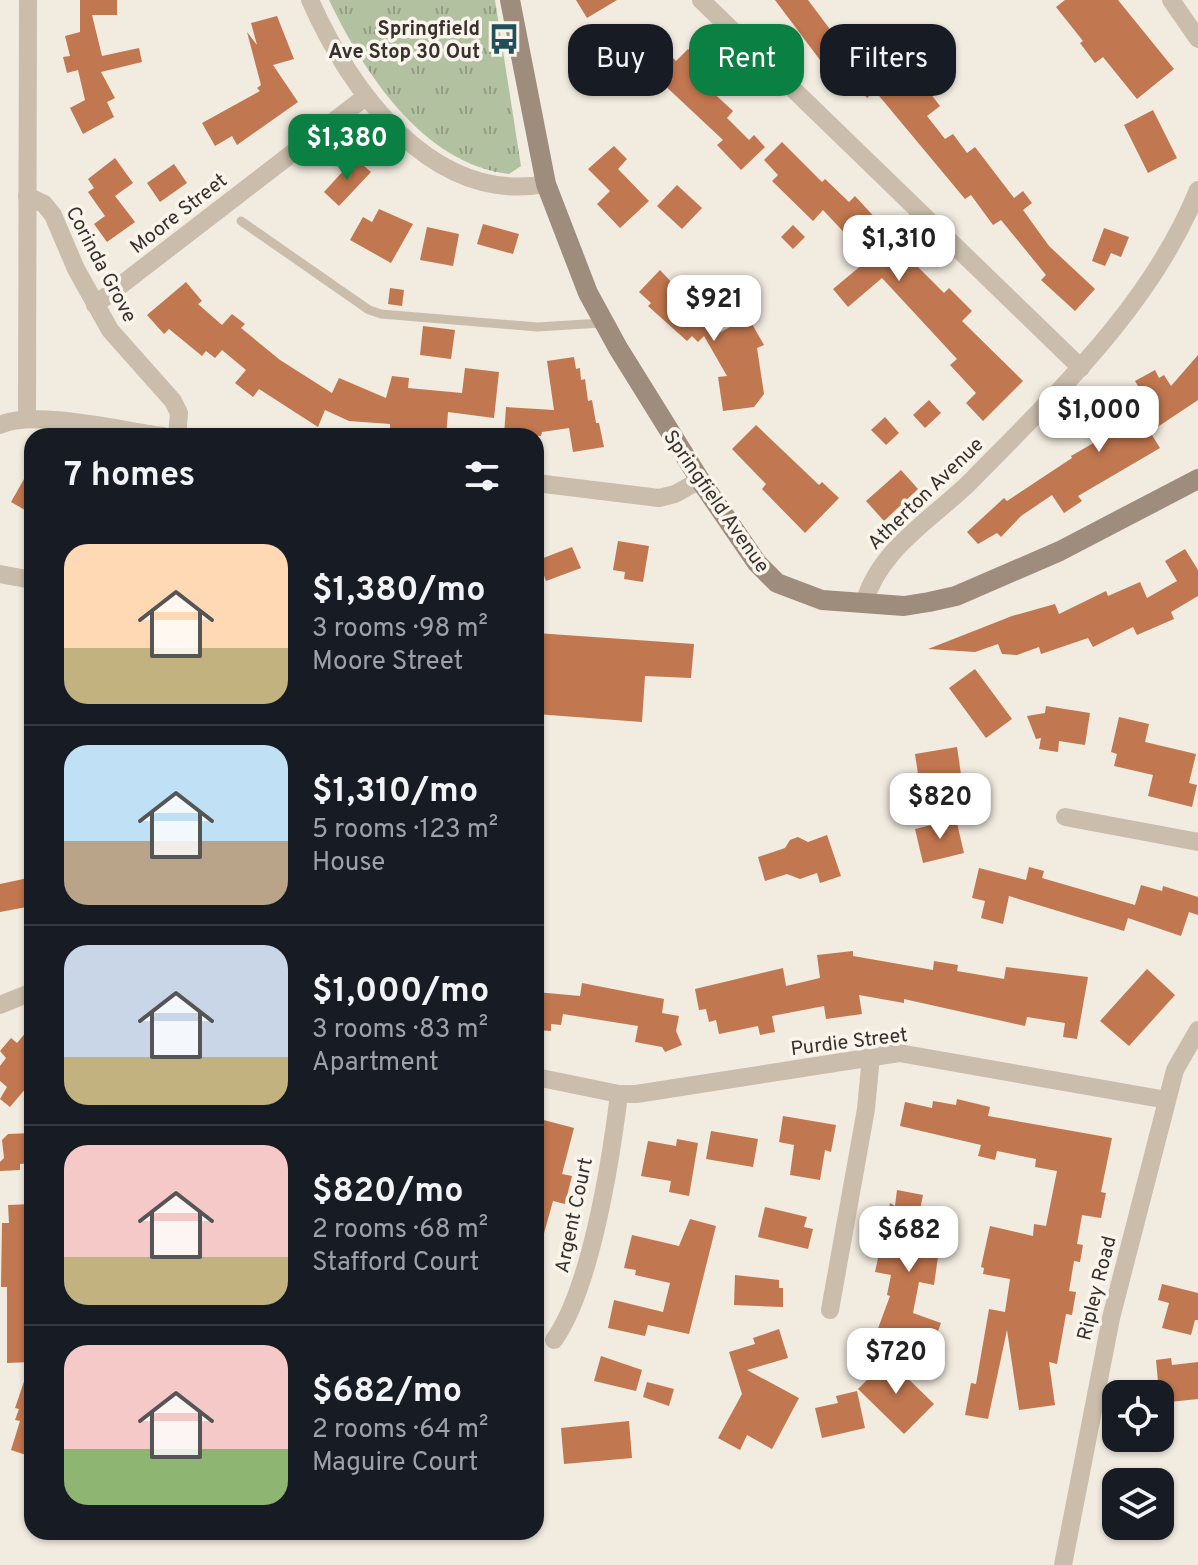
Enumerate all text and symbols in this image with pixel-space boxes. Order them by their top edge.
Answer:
place label: Springfield Ave Stop 30 Out [328,17,480,66]
bus stop icon: Springfield Ave Stop 30 Out [487,22,521,56]
chip: Buy [568,24,673,96]
chip: Rent [689,24,804,96]
chip: Filters [820,24,956,96]
pin: $1,380 [282,114,412,182]
text: $1,380 [306,123,388,156]
street label: Moore Street [125,168,233,261]
street label: Corinda Grove [59,202,142,328]
pin: $1,310 [834,215,964,283]
text: $1,310 [861,224,937,257]
pin: $921 [667,275,761,343]
text: $921 [685,284,743,317]
pin: $1,000 [1034,386,1164,454]
text: $1,000 [1057,395,1141,428]
street label: Springfield Avenue [656,426,774,579]
street label: Atherton Avenue [863,432,990,556]
icon: filters [460,454,504,498]
text: 7 homes [64,455,195,498]
text: $1,380/mo [312,570,486,613]
icon: home [128,576,224,672]
text: 3 rooms · 98 m² [312,613,488,646]
text: Moore Street [312,646,463,679]
text: $1,310/mo [312,771,478,814]
pin: $820 [893,773,987,841]
icon: home [128,777,224,873]
text: $820 [908,782,972,815]
text: 5 rooms · 123 m² [312,814,498,847]
text: House [312,847,385,880]
text: $1,000/mo [312,971,489,1014]
icon: home [128,977,224,1073]
text: 3 rooms · 83 m² [312,1014,488,1047]
street label: Purdie Street [789,1023,909,1063]
text: Apartment [312,1047,439,1080]
street label: Argent Court [550,1155,600,1276]
text: $820/mo [312,1171,463,1214]
icon: home [128,1177,224,1273]
pin: $682 [862,1206,956,1274]
text: 2 rooms · 68 m² [312,1214,488,1247]
text: $682 [877,1215,941,1248]
street label: Ripley Road [1072,1233,1123,1343]
text: Stafford Court [312,1247,479,1280]
pin: $720 [849,1328,943,1396]
text: $720 [865,1337,927,1370]
text: $682/mo [312,1371,462,1414]
icon: home [128,1377,224,1473]
map controls [1102,1380,1174,1540]
button: locate [1102,1380,1174,1452]
text: 2 rooms · 64 m² [312,1414,488,1447]
text: Maguire Court [312,1447,478,1480]
button: layers [1102,1468,1174,1540]

